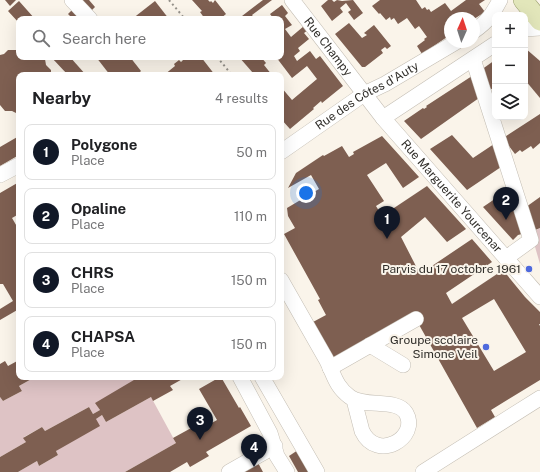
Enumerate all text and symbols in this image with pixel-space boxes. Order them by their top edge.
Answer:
north arrow [444,12,480,48]
map controls [492,12,528,120]
button: + [492,12,528,48]
street label: Rue Champy [301,15,355,79]
search box [16,16,284,60]
icon: search [30,27,52,49]
text: Search here [62,30,146,47]
button: − [492,48,528,84]
street label: Rue des Côtes d'Auty [313,58,422,133]
button: layers [492,84,528,120]
text: Nearby [32,88,91,108]
text: 4 results [215,91,268,106]
text: Polygone [71,136,137,153]
street label: Rue Marguerite Yourcenar [398,137,505,256]
text: 1 [43,145,49,160]
text: 50 m [236,145,267,160]
text: Place [71,153,105,168]
your location [296,183,316,203]
pin: 2 [493,187,519,220]
text: Opaline [71,200,126,217]
pin: 1 [374,206,400,239]
text: 2 [42,209,50,224]
text: 110 m [234,209,267,224]
text: Place [71,217,105,232]
place label: Parvis du 17 octobre 1961 [382,262,521,276]
text: CHRS [71,264,114,281]
marker: Parvis du 17 octobre 1961 [524,264,534,274]
text: 3 [42,273,50,288]
text: 150 m [231,273,267,288]
text: Place [71,281,105,296]
text: CHAPSA [71,328,135,345]
place label: Groupe scolaire Simone Veil [390,333,478,361]
text: 4 [42,337,50,352]
text: 150 m [231,337,267,352]
marker: Groupe scolaire Simone Veil [481,342,491,352]
text: Place [71,345,105,360]
pin: 3 [187,407,213,440]
pin: 4 [241,434,267,467]

